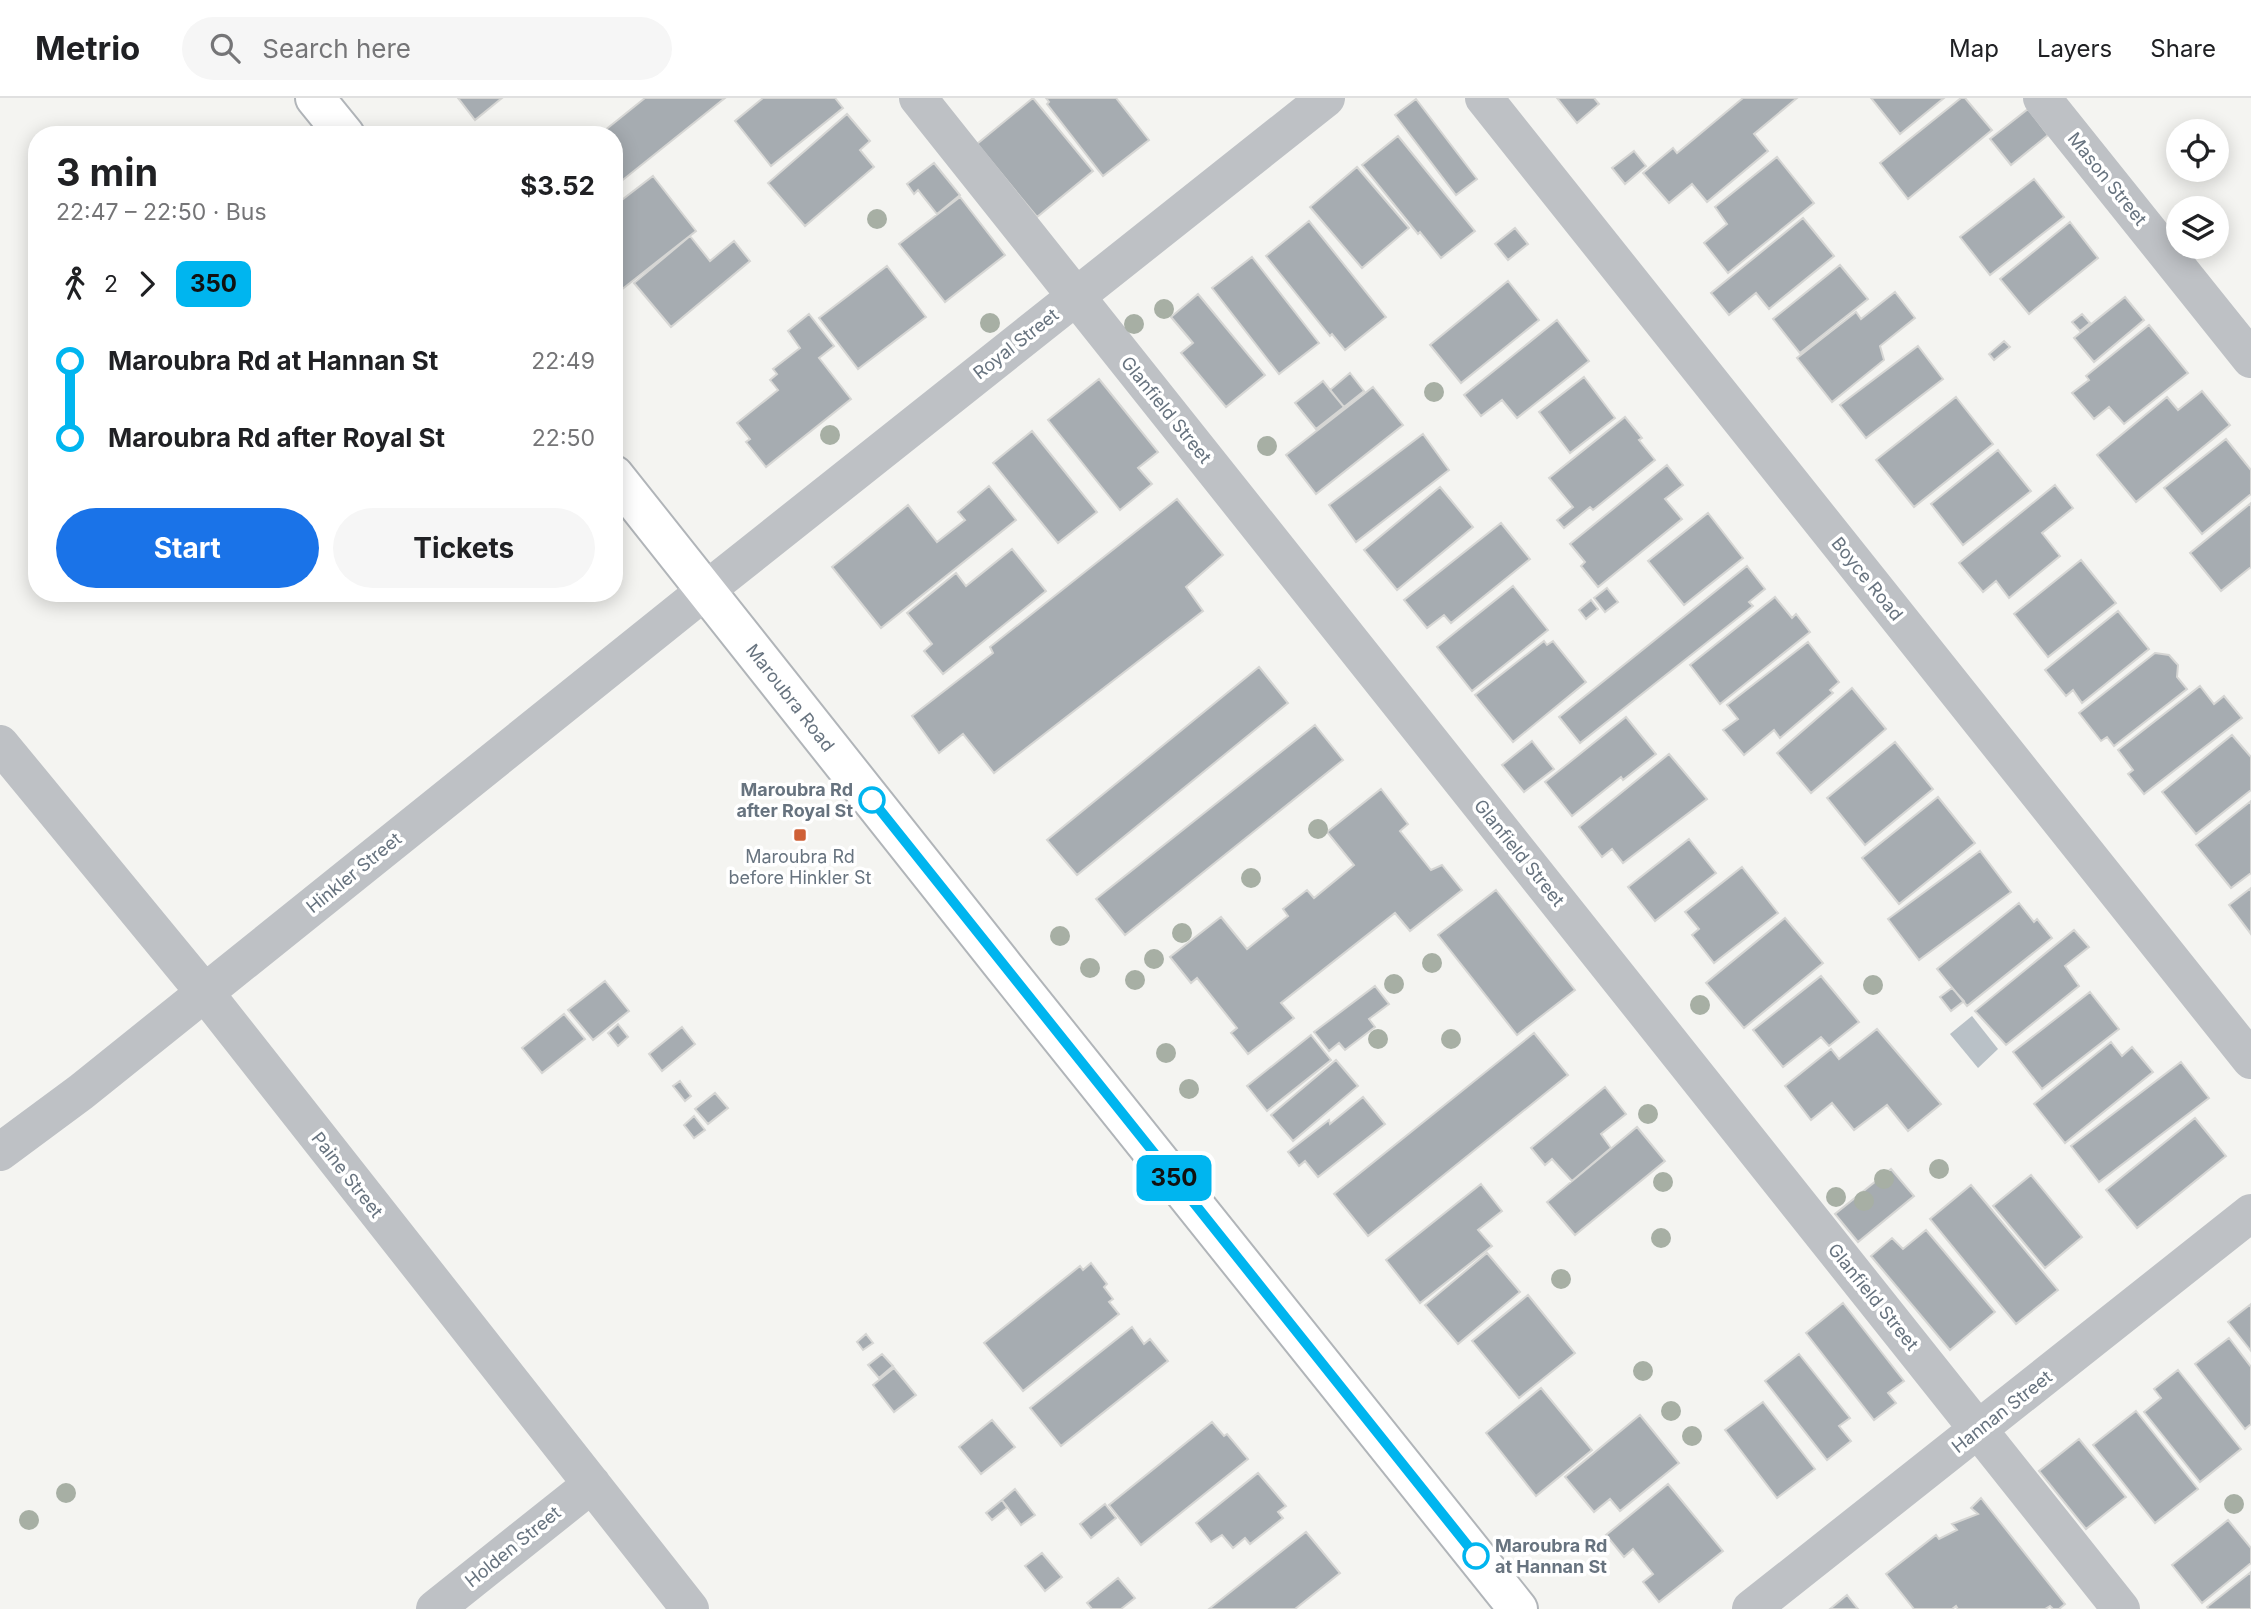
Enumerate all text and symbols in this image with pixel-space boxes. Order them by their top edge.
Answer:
search box [182,17,672,80]
text: Metrio [35,28,140,68]
icon: search [206,29,244,67]
text: Search here [262,33,411,64]
text: Map [1949,34,1999,63]
text: Layers [2037,34,2112,63]
text: Share [2150,34,2216,63]
map controls [2166,119,2229,259]
button: locate [2166,119,2229,182]
street label: Mason Street [2064,128,2151,229]
text: 3 min [56,149,158,195]
text: $3.52 [520,170,595,201]
button: layers [2166,196,2229,259]
text: 22:47 – 22:50 · Bus [56,198,267,226]
icon: walk [56,265,94,303]
icon: forward [128,265,166,303]
text: 350 [190,269,237,298]
text: 2 [104,270,118,298]
street label: Royal Street [969,304,1062,383]
text: Maroubra Rd at Hannan St [108,345,438,376]
text: 22:49 [531,347,595,375]
street label: Glanfield Street [1117,352,1216,467]
text: Maroubra Rd after Royal St [108,422,445,453]
text: 22:50 [532,424,595,452]
button: Start [56,508,319,588]
button: Tickets [333,508,595,588]
street label: Boyce Road [1827,533,1907,625]
street label: Maroubra Road [742,640,839,756]
place label: Maroubra Rd after Royal St [736,779,853,821]
marker: Maroubra Rd after Royal St [859,787,885,813]
street label: Glanfield Street [1470,795,1569,910]
marker: Maroubra Rd before Hinkler St [792,827,808,843]
street label: Hinkler Street [302,828,405,917]
place label: Maroubra Rd before Hinkler St [729,846,872,888]
street label: Paine Street [307,1128,387,1222]
line badge: 350 [1134,1155,1214,1201]
text: 350 [1150,1163,1198,1192]
street label: Glanfield Street [1824,1239,1923,1354]
street label: Hannan Street [1947,1366,2056,1457]
street label: Holden Street [461,1502,565,1591]
place label: Maroubra Rd at Hannan St [1495,1535,1607,1577]
marker: Maroubra Rd at Hannan St [1463,1543,1489,1569]

